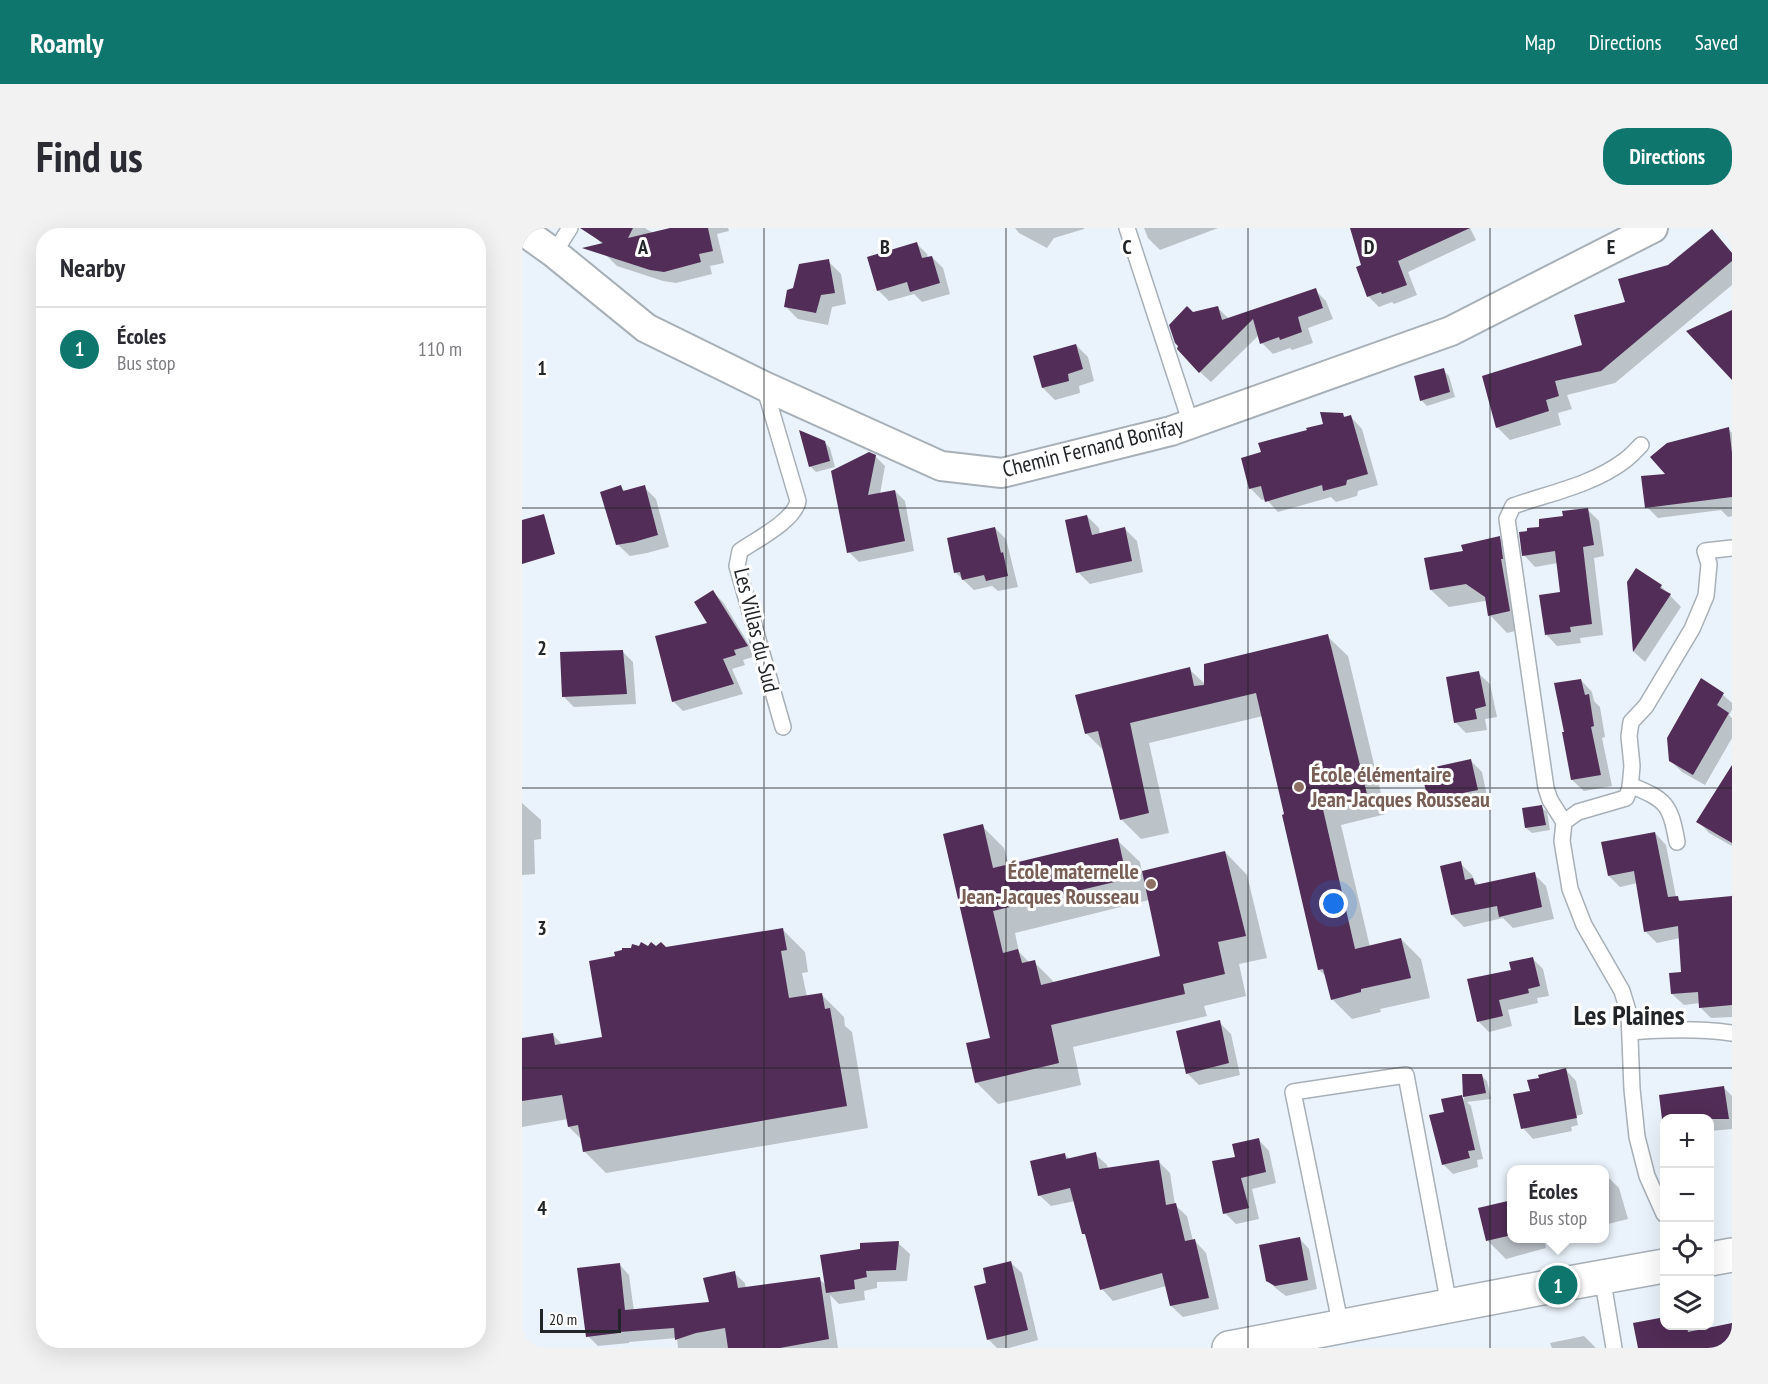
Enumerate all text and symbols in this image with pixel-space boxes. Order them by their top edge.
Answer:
text: Roamly [30,24,104,61]
text: Map [1525,29,1556,56]
text: Directions [1589,29,1662,56]
text: Saved [1695,29,1738,56]
button: Directions [1603,128,1732,185]
text: Find us [36,129,143,184]
text: A [637,234,649,260]
text: B [880,234,890,260]
text: C [1122,234,1132,260]
text: D [1364,234,1375,260]
text: E [1607,234,1615,260]
text: Nearby [60,251,125,284]
text: Écoles [117,322,166,350]
text: 1 [75,336,84,362]
text: 110 m [418,336,462,362]
text: Bus stop [117,350,176,376]
text: 1 [537,355,547,381]
street label: Chemin Fernand Bonifay [999,411,1187,483]
street label: Les Villas du Sud [728,565,786,695]
text: 2 [537,635,547,661]
place label: École élémentaire Jean-Jacques Rousseau [1310,760,1490,813]
marker: École élémentaire Jean-Jacques Rousseau [1292,780,1306,794]
place label: École maternelle Jean-Jacques Rousseau [959,857,1139,910]
marker: École maternelle Jean-Jacques Rousseau [1144,877,1158,891]
your location [1319,889,1348,918]
text: 3 [537,915,547,941]
district label: Les Plaines [1573,996,1685,1033]
map controls [1660,1114,1714,1330]
button: + [1660,1114,1714,1168]
popup [1507,1165,1609,1243]
button: − [1660,1168,1714,1222]
text: Écoles [1529,1177,1578,1205]
text: 4 [537,1195,547,1221]
text: Bus stop [1529,1205,1587,1231]
button: locate [1660,1222,1714,1276]
pin: 1 [1538,1262,1578,1308]
button: layers [1660,1276,1714,1330]
scale bar [540,1306,621,1334]
text: 20 m [549,1309,577,1329]

